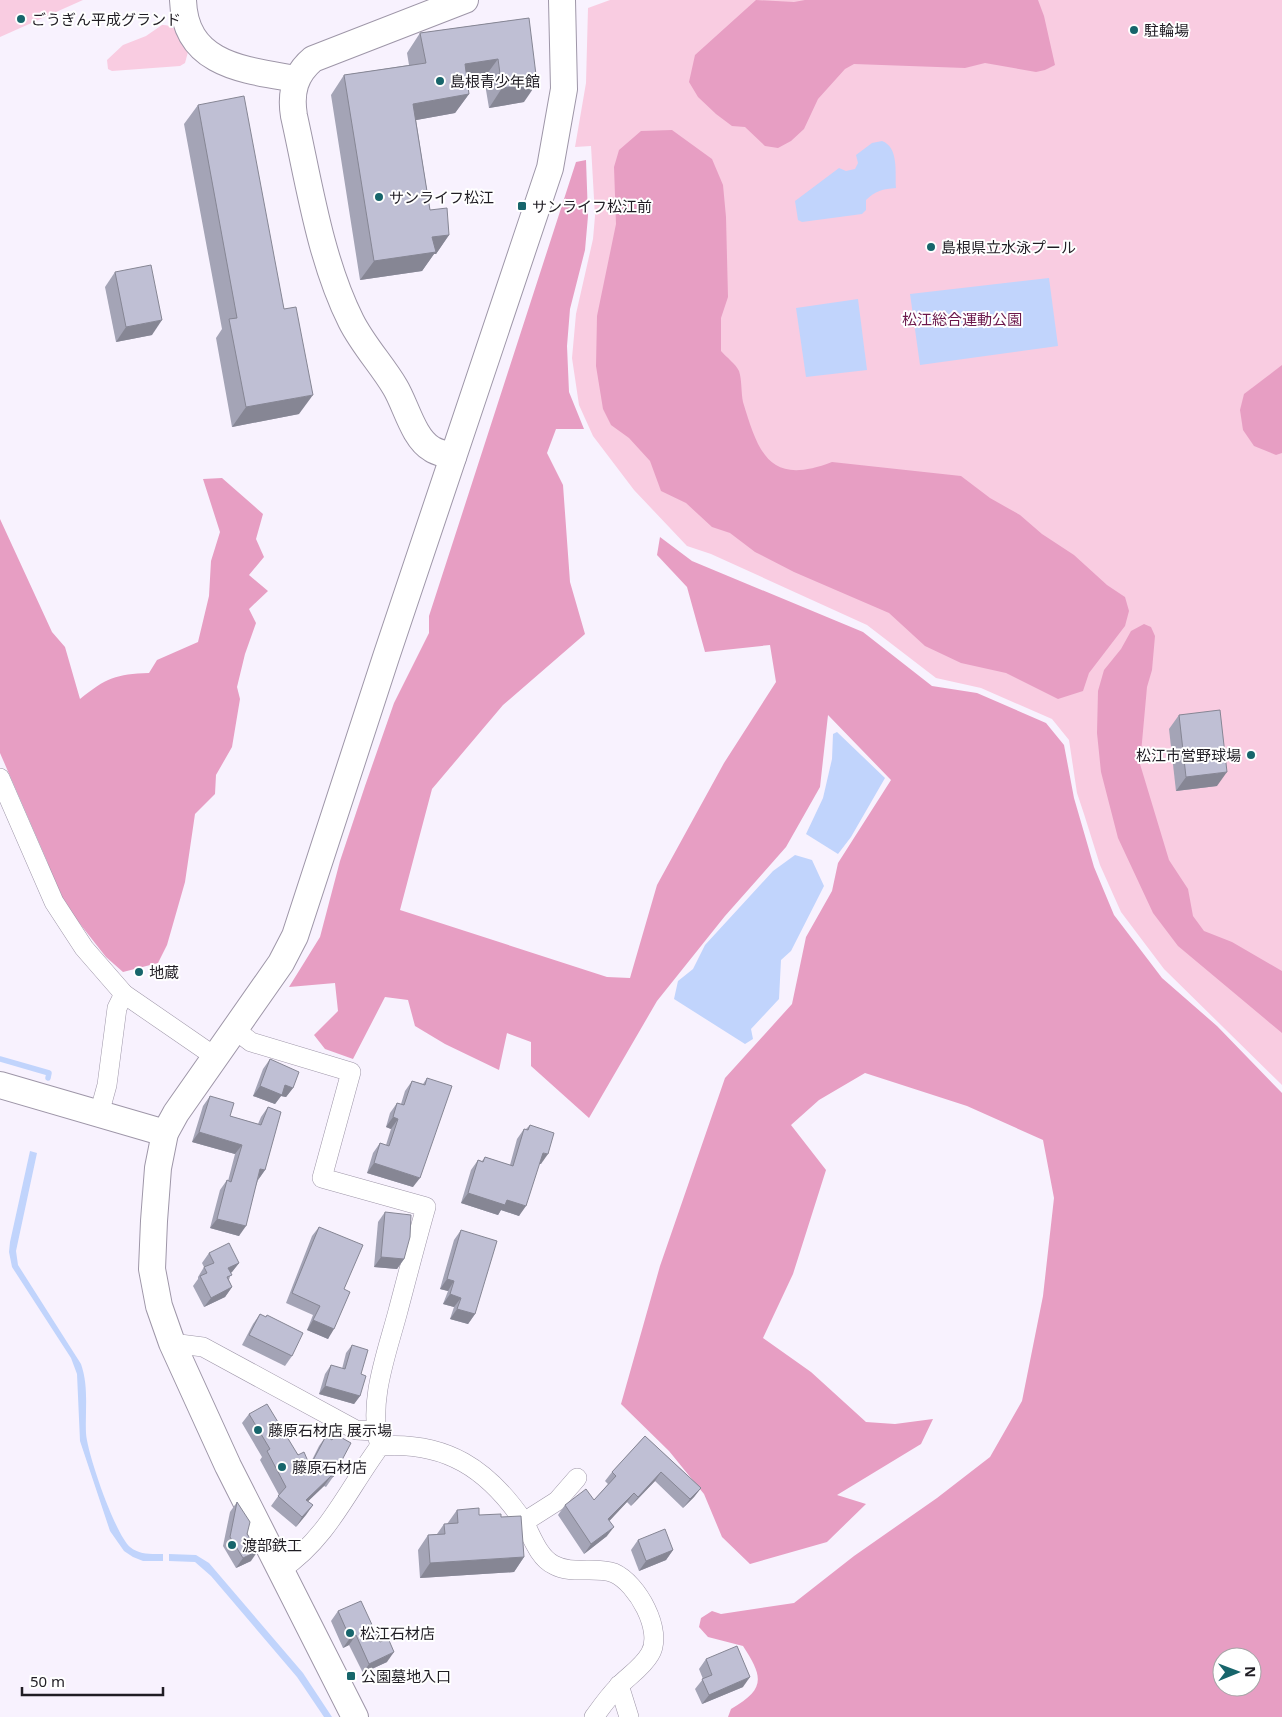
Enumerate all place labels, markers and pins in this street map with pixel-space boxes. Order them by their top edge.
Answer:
place label: ごうぎん平成グランド [31,9,181,29]
marker: ごうぎん平成グランド [15,13,27,25]
place label: 駐輪場 [1144,20,1189,40]
marker: 駐輪場 [1128,24,1140,36]
place label: 島根青少年館 [450,71,540,91]
marker: 島根青少年館 [434,75,446,87]
place label: サンライフ松江 [389,187,494,207]
marker: サンライフ松江 [373,191,385,203]
place label: サンライフ松江前 [532,196,652,216]
marker: サンライフ松江前 [516,200,528,212]
place label: 島根県立水泳プール [941,237,1076,257]
marker: 島根県立水泳プール [925,241,937,253]
place label: 松江市営野球場 [1136,745,1241,765]
marker: 松江市営野球場 [1245,749,1257,761]
place label: 地蔵 [149,962,179,982]
marker: 地蔵 [133,966,145,978]
place label: 藤原石材店 展示場 [268,1420,392,1440]
marker: 藤原石材店 展示場 [252,1424,264,1436]
place label: 藤原石材店 [292,1457,367,1477]
marker: 藤原石材店 [276,1461,288,1473]
place label: 渡部鉄工 [242,1535,302,1555]
marker: 渡部鉄工 [226,1539,238,1551]
place label: 松江石材店 [360,1623,435,1643]
marker: 松江石材店 [344,1627,356,1639]
place label: 公園墓地入口 [361,1666,451,1686]
marker: 公園墓地入口 [345,1670,357,1682]

